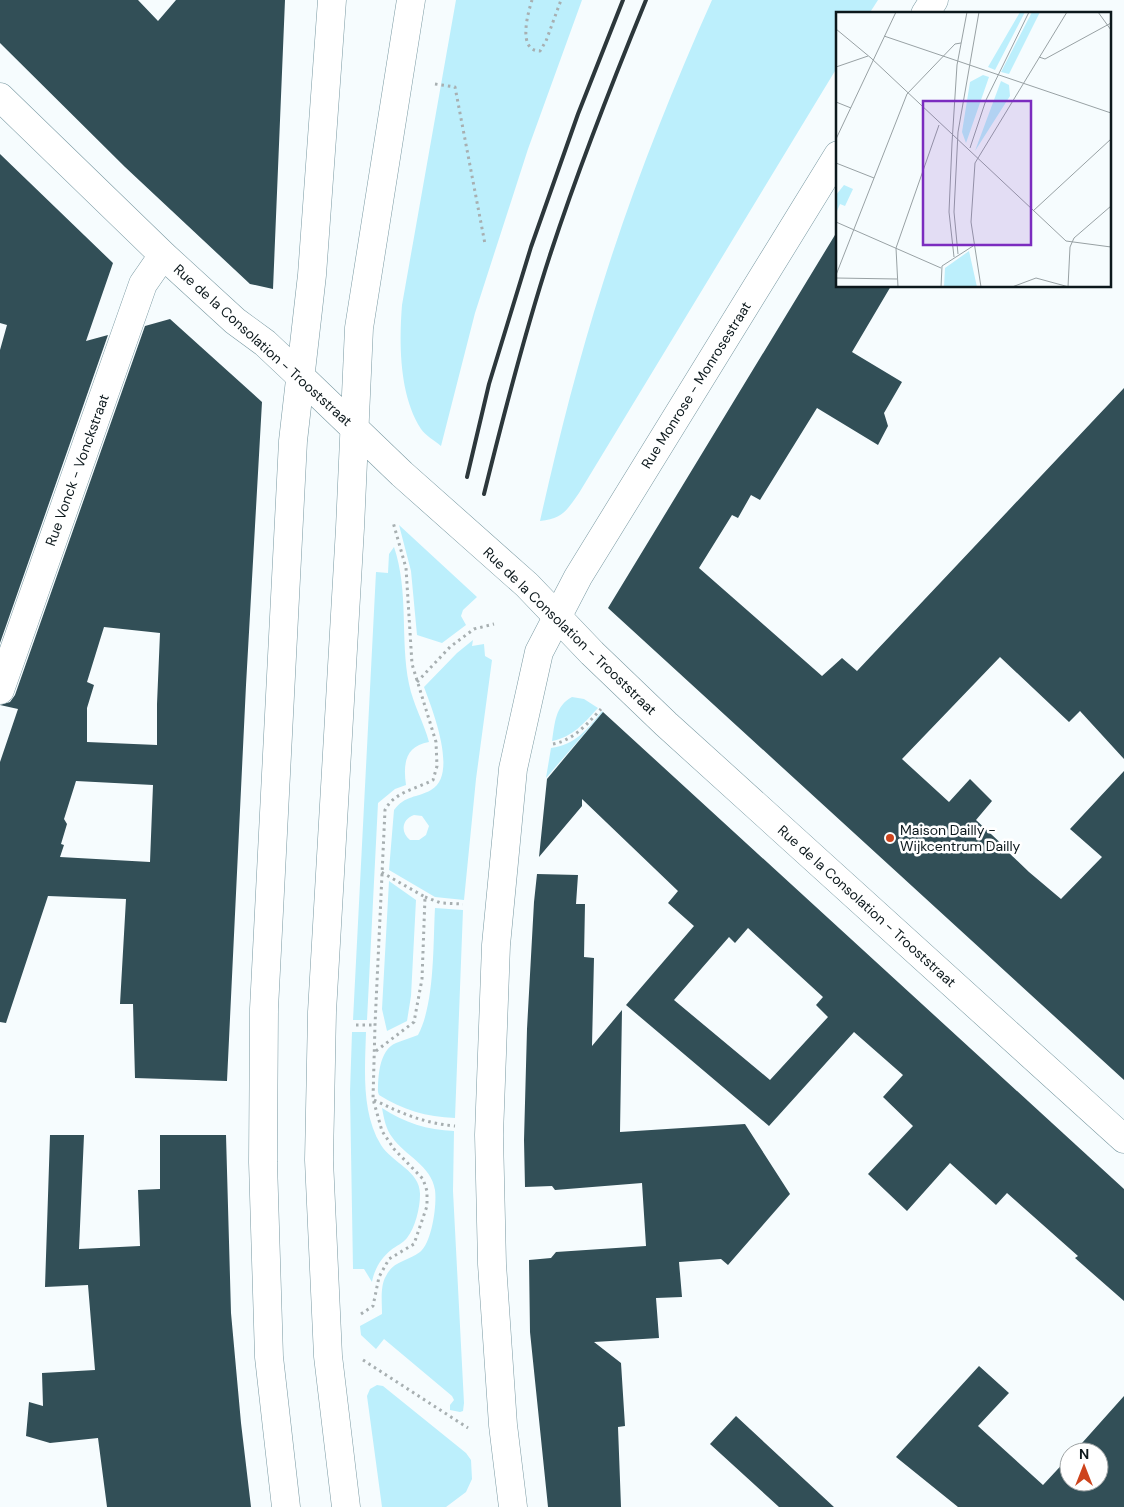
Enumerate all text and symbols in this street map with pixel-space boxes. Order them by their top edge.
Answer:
inset map [836,12,1112,288]
street label: Rue de la Consolation - Trooststraat [170,260,356,430]
street label: Rue Monrose - Monrosestraat [637,298,755,472]
street label: Rue Vonck - Vonckstraat [41,392,113,548]
street label: Rue de la Consolation - Trooststraat [480,543,660,719]
street label: Rue de la Consolation - Trooststraat [774,821,960,991]
place label: Maison Dailly - Wijkcentrum Dailly [900,821,1021,855]
marker: Maison Dailly - Wijkcentrum Dailly [884,832,896,844]
north arrow [1059,1442,1109,1492]
text: N [1079,1445,1089,1463]

